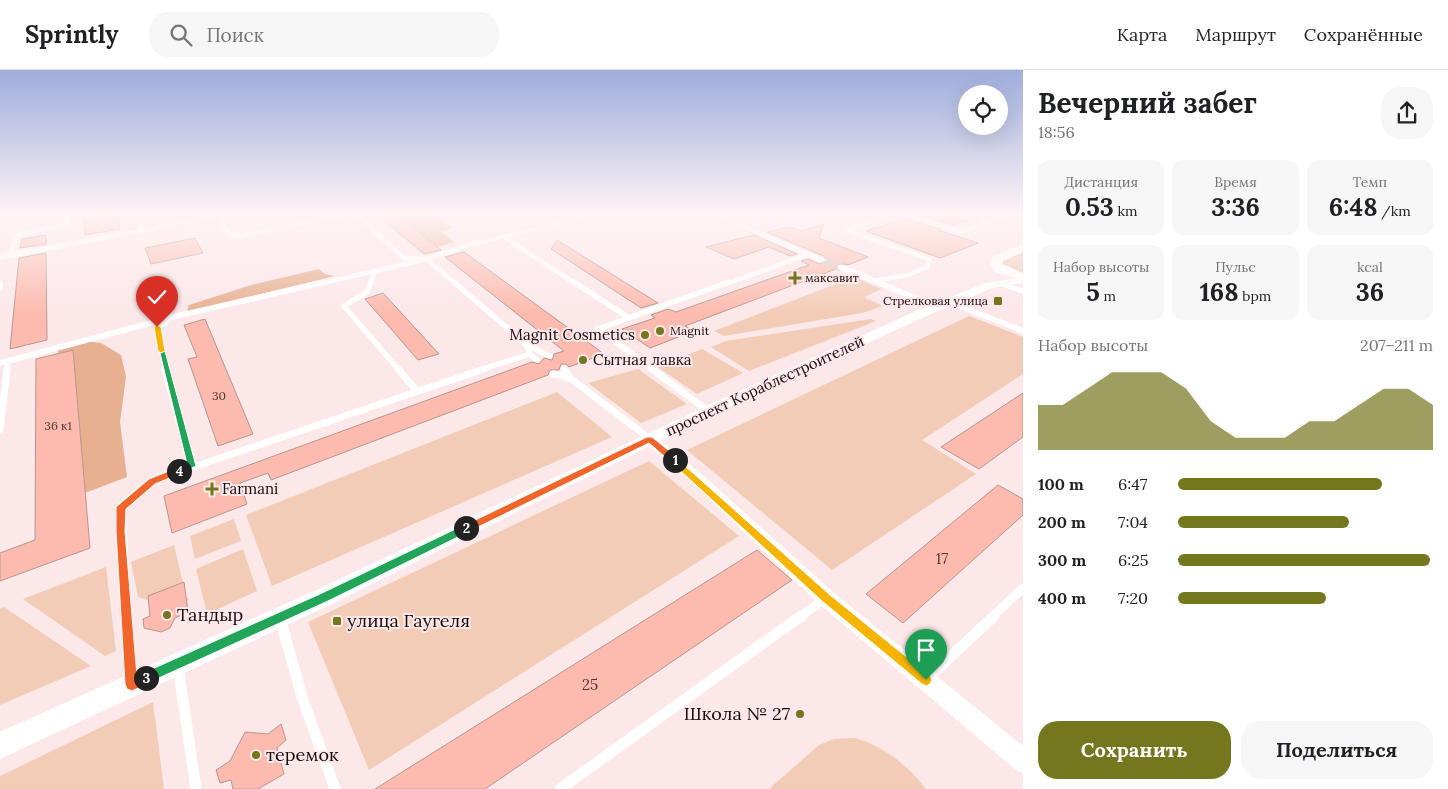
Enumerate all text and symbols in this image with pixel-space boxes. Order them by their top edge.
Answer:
search box [149,12,499,57]
text: Sprintly [25,19,119,50]
icon: search [167,21,195,49]
text: Поиск [207,23,264,47]
text: Карта [1117,23,1167,46]
text: Маршрут [1195,23,1276,46]
text: Сохранённые [1304,23,1423,46]
map controls [958,85,1008,135]
button: locate [958,85,1008,135]
text: Вечерний забег [1038,85,1257,121]
button: share [1381,87,1433,139]
text: 18:56 [1038,122,1075,142]
text: Дистанция [1064,173,1138,191]
text: Время [1214,173,1257,191]
text: Темп [1352,173,1387,191]
text: 0.53 [1065,191,1114,223]
text: 3:36 [1211,191,1260,223]
text: 6:48 [1329,191,1377,223]
text: km [1114,202,1137,220]
text: /km [1377,202,1411,220]
text: Набор высоты [1053,258,1149,276]
text: Пульс [1215,258,1256,276]
text: kcal [1357,258,1383,276]
place label: максавит [805,270,859,285]
marker: максавит [789,272,801,284]
pin [136,276,178,327]
text: 5 [1086,276,1100,308]
text: 168 [1200,276,1239,308]
text: 36 [1356,276,1384,308]
icon: check [143,283,171,311]
text: m [1100,287,1116,305]
text: bpm [1239,287,1271,305]
place label: Стрелковая улица [883,293,988,308]
marker: Стрелковая улица [992,295,1004,307]
place label: Magnit [670,323,710,338]
place label: Magnit Cosmetics [509,325,635,344]
marker: Magnit [654,325,666,337]
marker: Magnit Cosmetics [639,329,651,341]
street label: проспект Кораблестроителей [663,331,867,440]
text: Набор высоты [1038,335,1148,355]
text: 207–211 m [1360,335,1433,355]
place label: Сытная лавка [593,350,692,369]
marker: Сытная лавка [577,354,589,366]
house number: 30 [212,388,226,403]
house number: 36 к1 [44,418,72,433]
pin: 1 [662,448,688,472]
text: 1 [673,451,678,469]
pin: 4 [166,458,192,484]
text: 4 [176,462,183,480]
text: 100 m [1038,474,1084,494]
text: 6:47 [1118,474,1147,494]
place label: Farmani [222,479,278,498]
marker: Farmani [206,483,218,495]
text: 200 m [1038,512,1086,532]
text: 7:04 [1118,512,1148,532]
pin: 2 [454,516,478,540]
text: 2 [463,519,470,537]
house number: 17 [936,549,948,568]
text: 300 m [1038,550,1086,570]
text: 6:25 [1118,550,1149,570]
text: 400 m [1038,588,1086,608]
text: 7:20 [1118,588,1148,608]
place label: Тандыр [177,603,243,626]
marker: Тандыр [161,609,173,621]
place label: улица Гаугеля [347,609,470,632]
marker: улица Гаугеля [331,615,343,627]
pin [905,629,947,680]
icon: arrive [912,636,940,664]
pin: 3 [134,666,158,690]
text: 3 [143,669,150,687]
house number: 25 [582,675,598,694]
place label: Школа № 27 [684,702,790,725]
marker: Школа № 27 [794,708,806,720]
button: Сохранить [1038,721,1231,779]
button: Поделиться [1241,721,1433,779]
place label: теремок [266,743,339,766]
marker: теремок [250,749,262,761]

